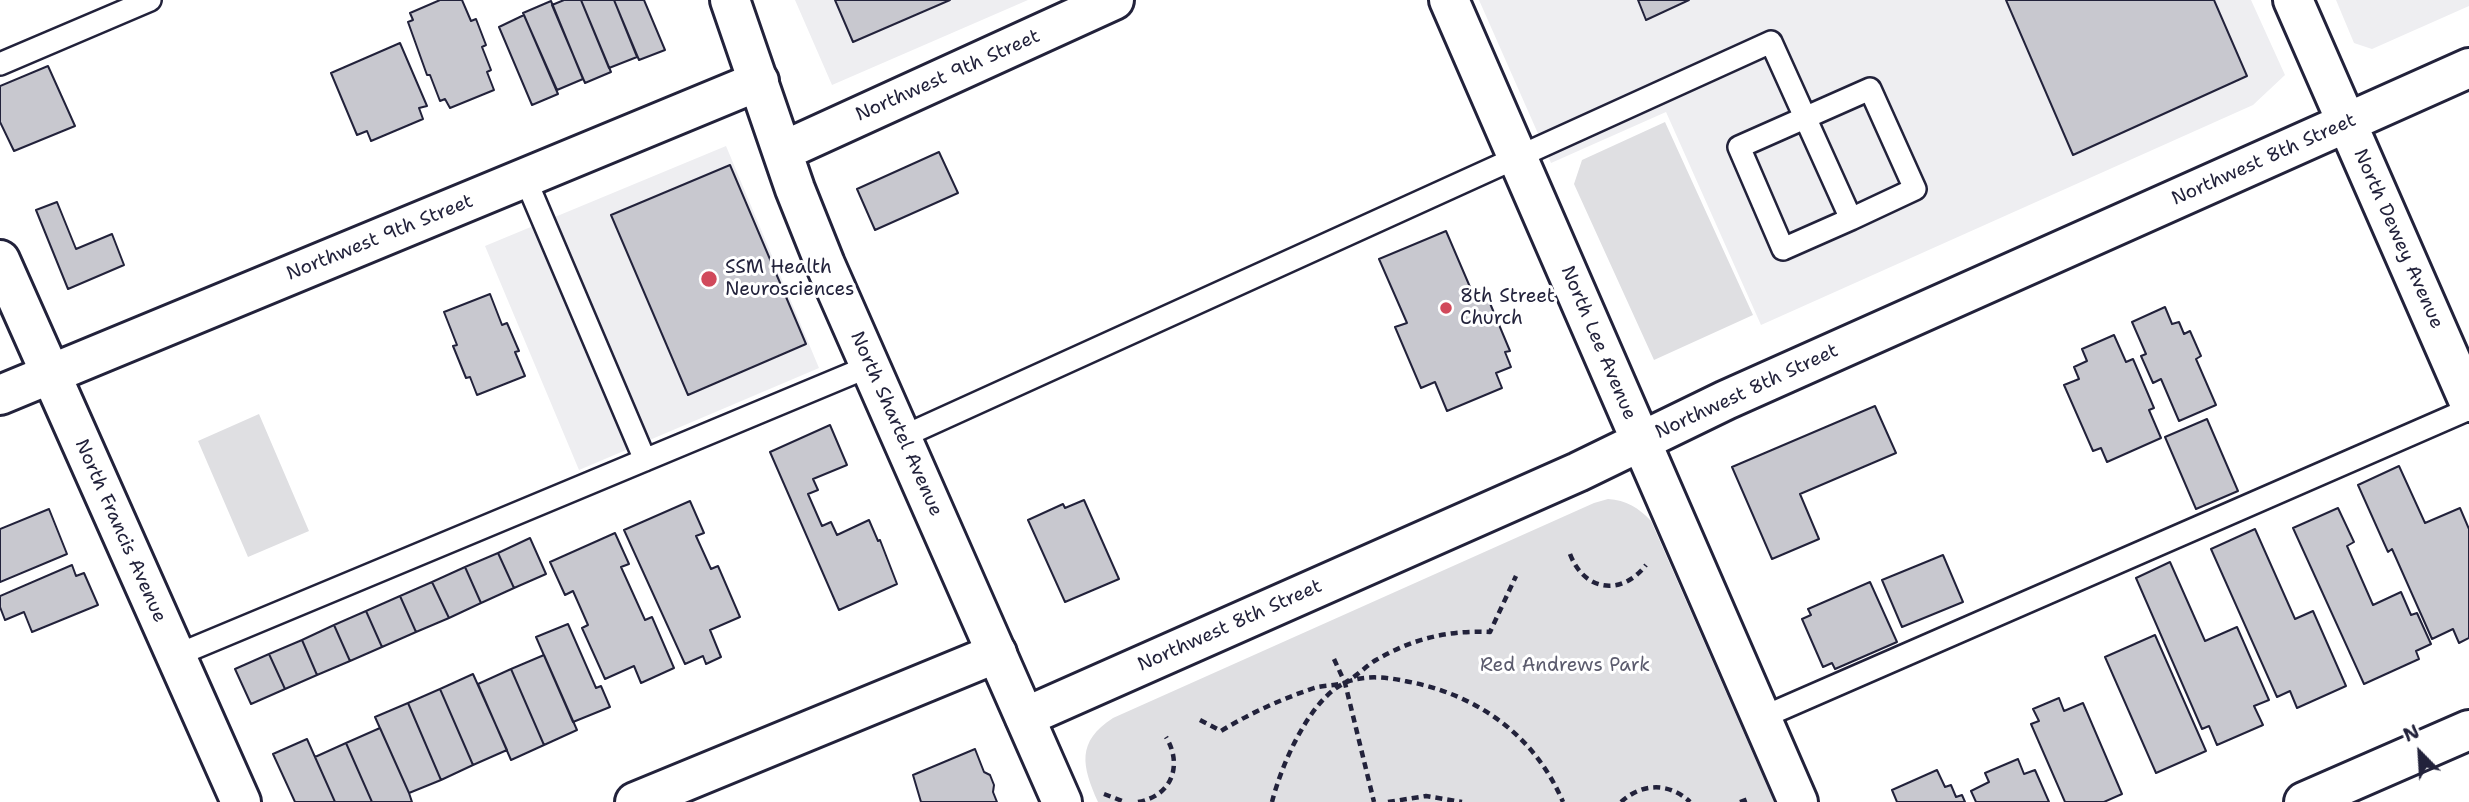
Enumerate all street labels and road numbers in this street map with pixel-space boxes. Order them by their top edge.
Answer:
street label: Northwest 9th Street [852,25,1044,127]
street label: Northwest 8th Street [2168,109,2360,211]
street label: North Dewey Avenue [2348,146,2448,332]
street label: Northwest 9th Street [283,190,477,286]
street label: North Lee Avenue [1555,263,1641,423]
street label: North Shartel Avenue [845,328,947,520]
street label: Northwest 8th Street [1652,340,1842,444]
street label: North Francis Avenue [69,436,171,626]
street label: Northwest 8th Street [1134,575,1326,677]

